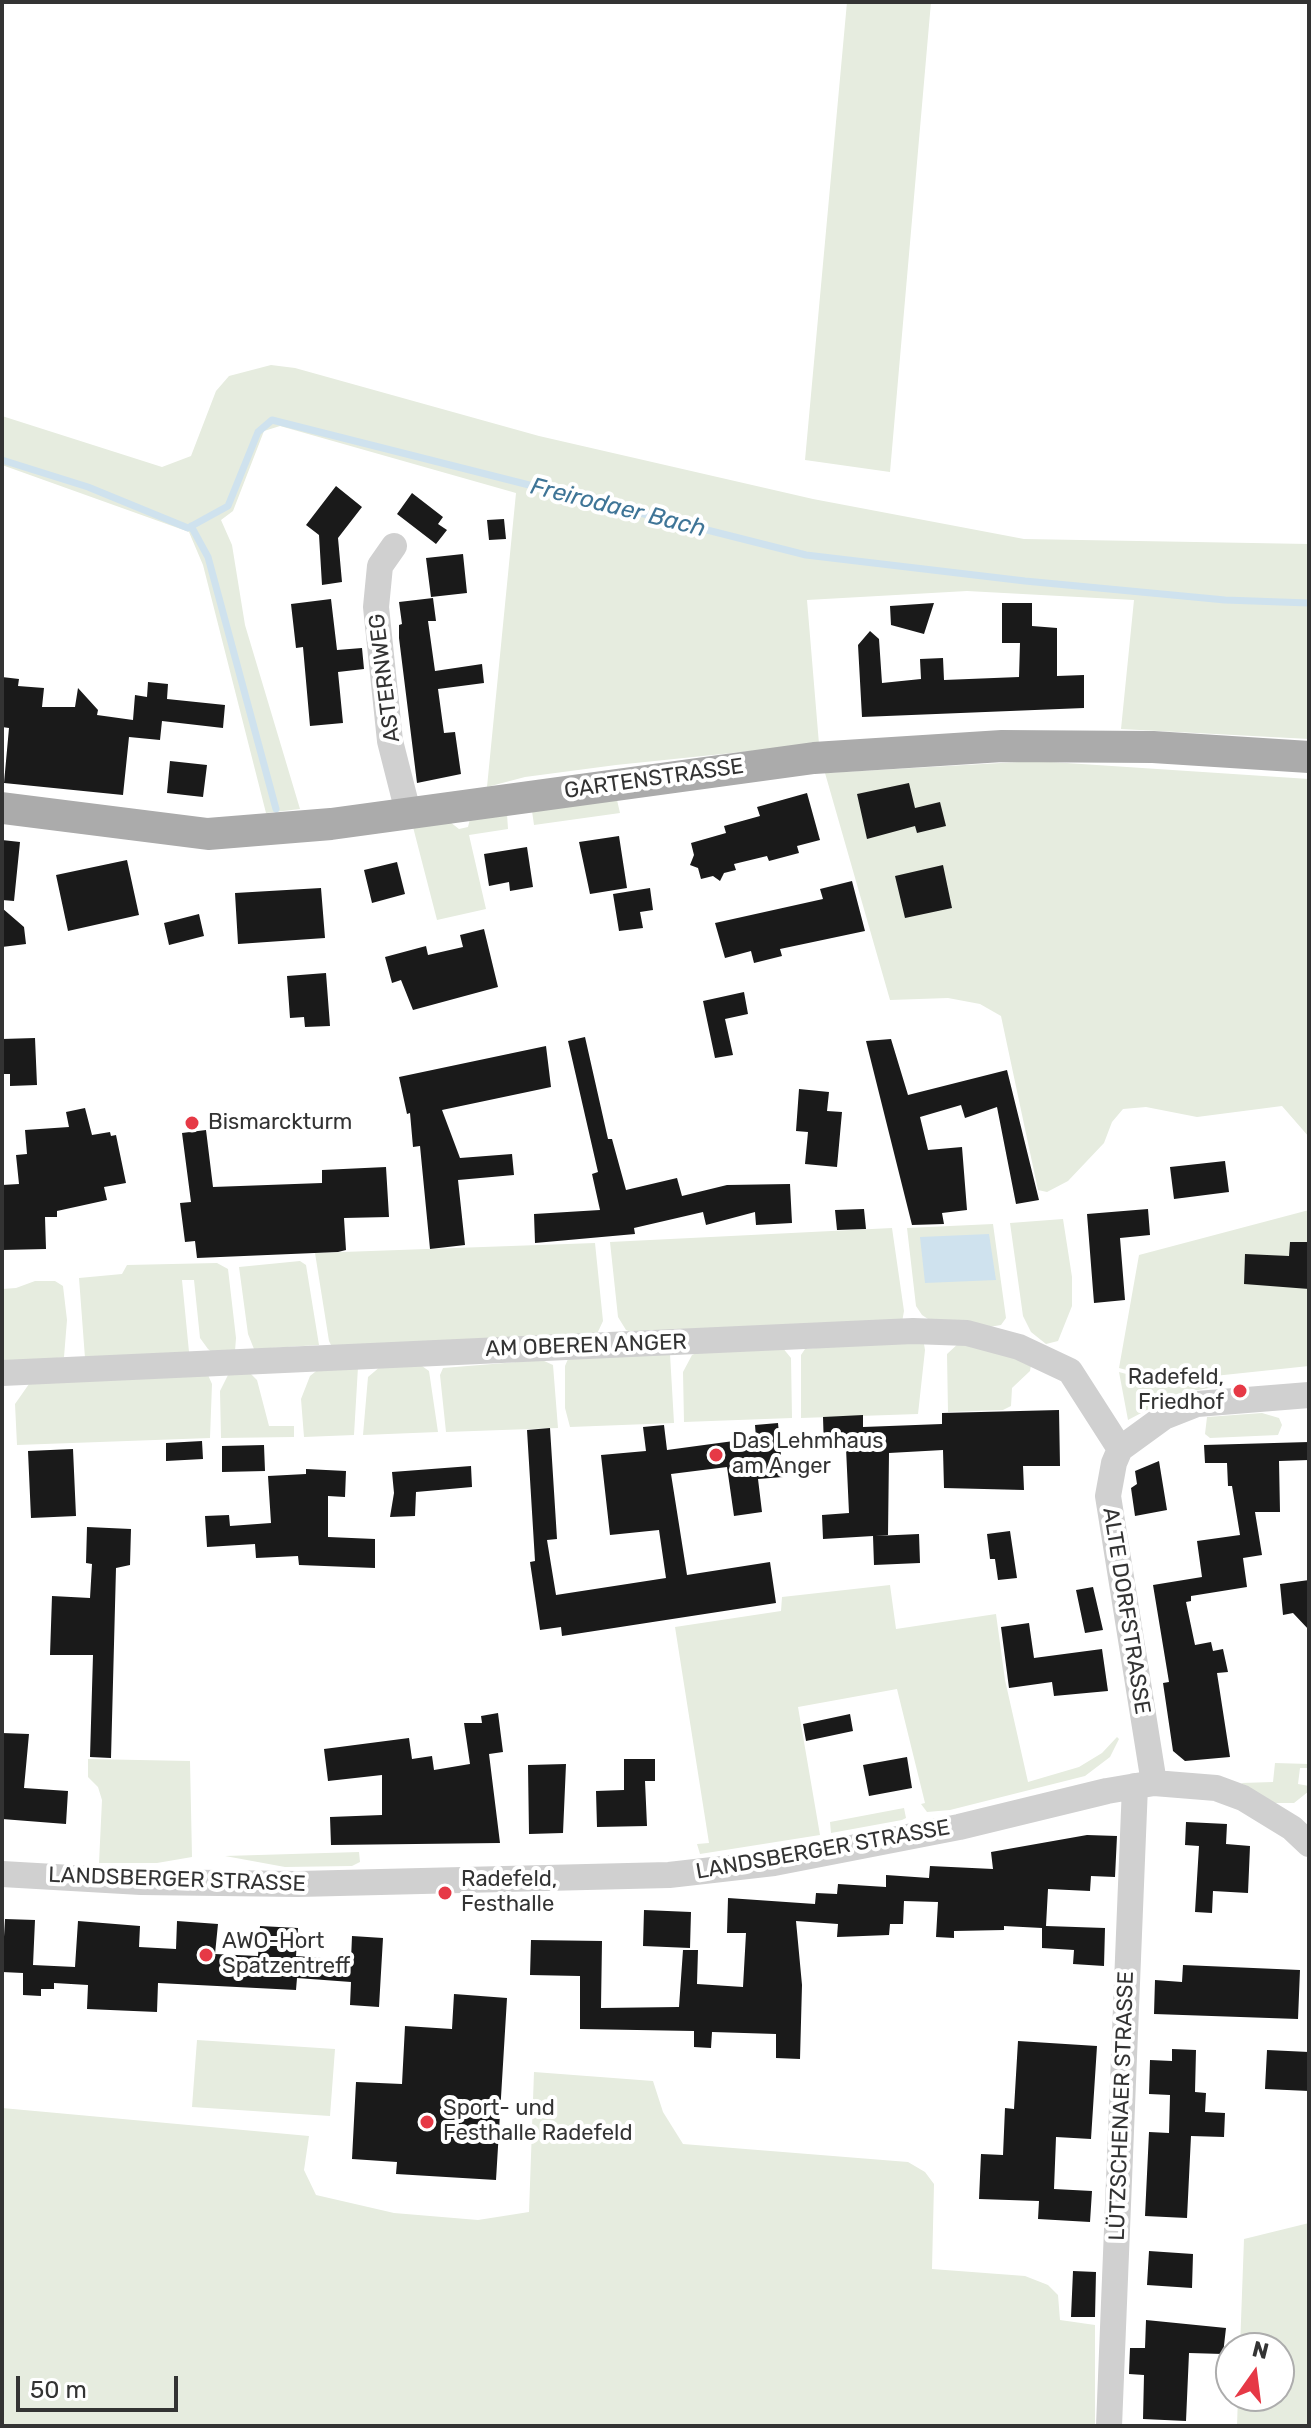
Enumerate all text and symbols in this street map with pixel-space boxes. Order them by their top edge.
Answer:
water label: Freirodaer Bach [527,472,709,544]
street label: ASTERNWEG [364,612,406,744]
street label: GARTENSTRASSE [563,753,745,805]
place label: Bismarckturm [208,1110,352,1136]
marker: Bismarckturm [183,1114,201,1132]
street label: AM OBEREN ANGER [485,1329,687,1363]
place label: Radefeld, Friedhof [1128,1365,1224,1416]
marker: Radefeld, Friedhof [1231,1382,1249,1400]
place label: Das Lehmhaus am Anger [732,1429,883,1480]
marker: Das Lehmhaus am Anger [707,1446,725,1464]
street label: ALTE DORFSTRASSE [1097,1506,1155,1716]
street label: LANDSBERGER STRASSE [694,1815,952,1885]
street label: LANDSBERGER STRASSE [48,1862,306,1898]
place label: Radefeld, Festhalle [461,1867,557,1918]
marker: Radefeld, Festhalle [436,1884,454,1902]
place label: AWO-Hort Spatzentreff [222,1929,350,1980]
marker: AWO-Hort Spatzentreff [197,1946,215,1964]
street label: LÜTZSCHENAER STRASSE [1104,1971,1140,2241]
place label: Sport- und Festhalle Radefeld [443,2096,633,2148]
marker: Sport- und Festhalle Radefeld [418,2113,436,2131]
north arrow [1215,2332,1295,2412]
text: N [1249,2335,1271,2365]
scale bar [20,2360,182,2410]
text: 50 m [30,2376,87,2404]

